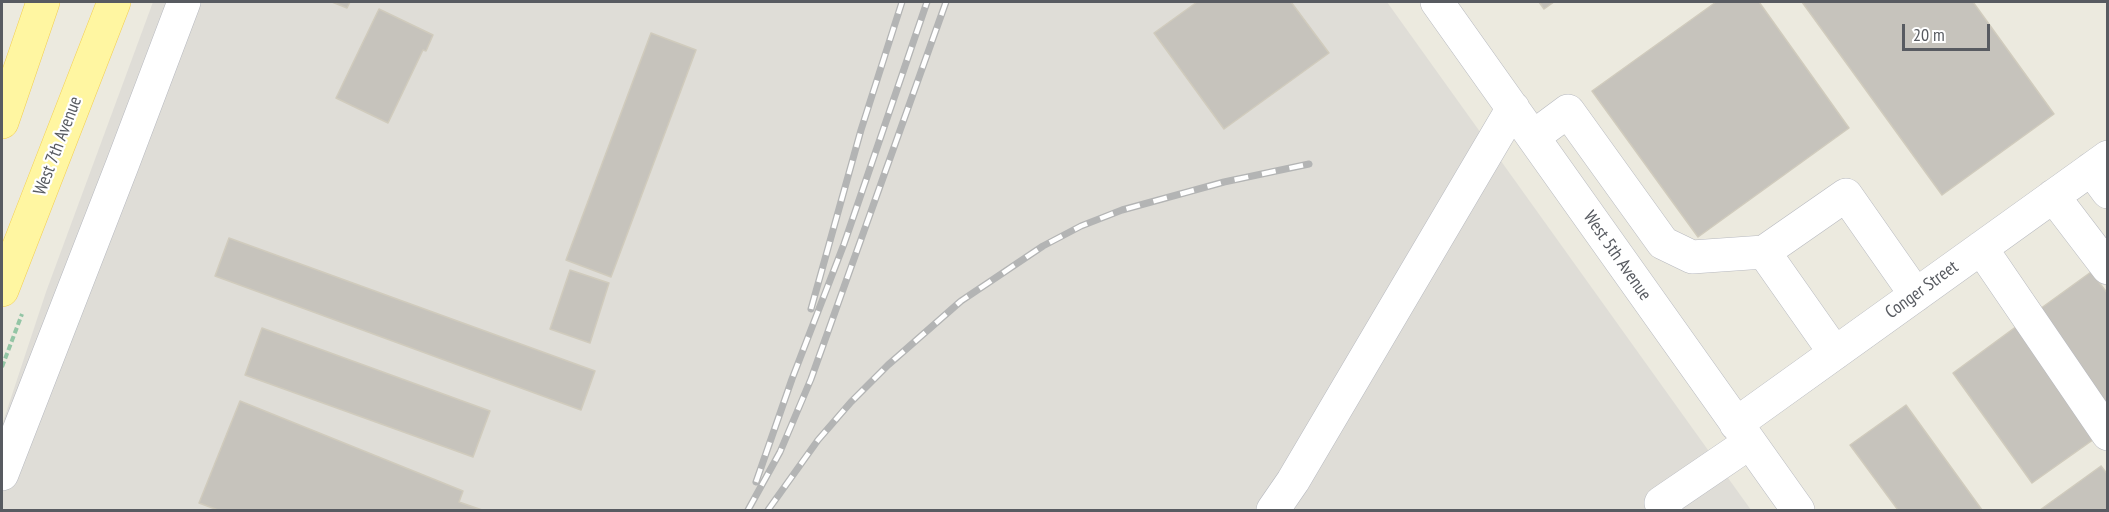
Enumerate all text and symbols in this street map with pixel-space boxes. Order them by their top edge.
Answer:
scale bar [1905,12,1994,50]
text: 20 m [1913,23,1945,46]
street label: West 7th Avenue [29,94,87,198]
street label: West 5th Avenue [1578,207,1656,305]
street label: Conger Street [1881,256,1963,324]

